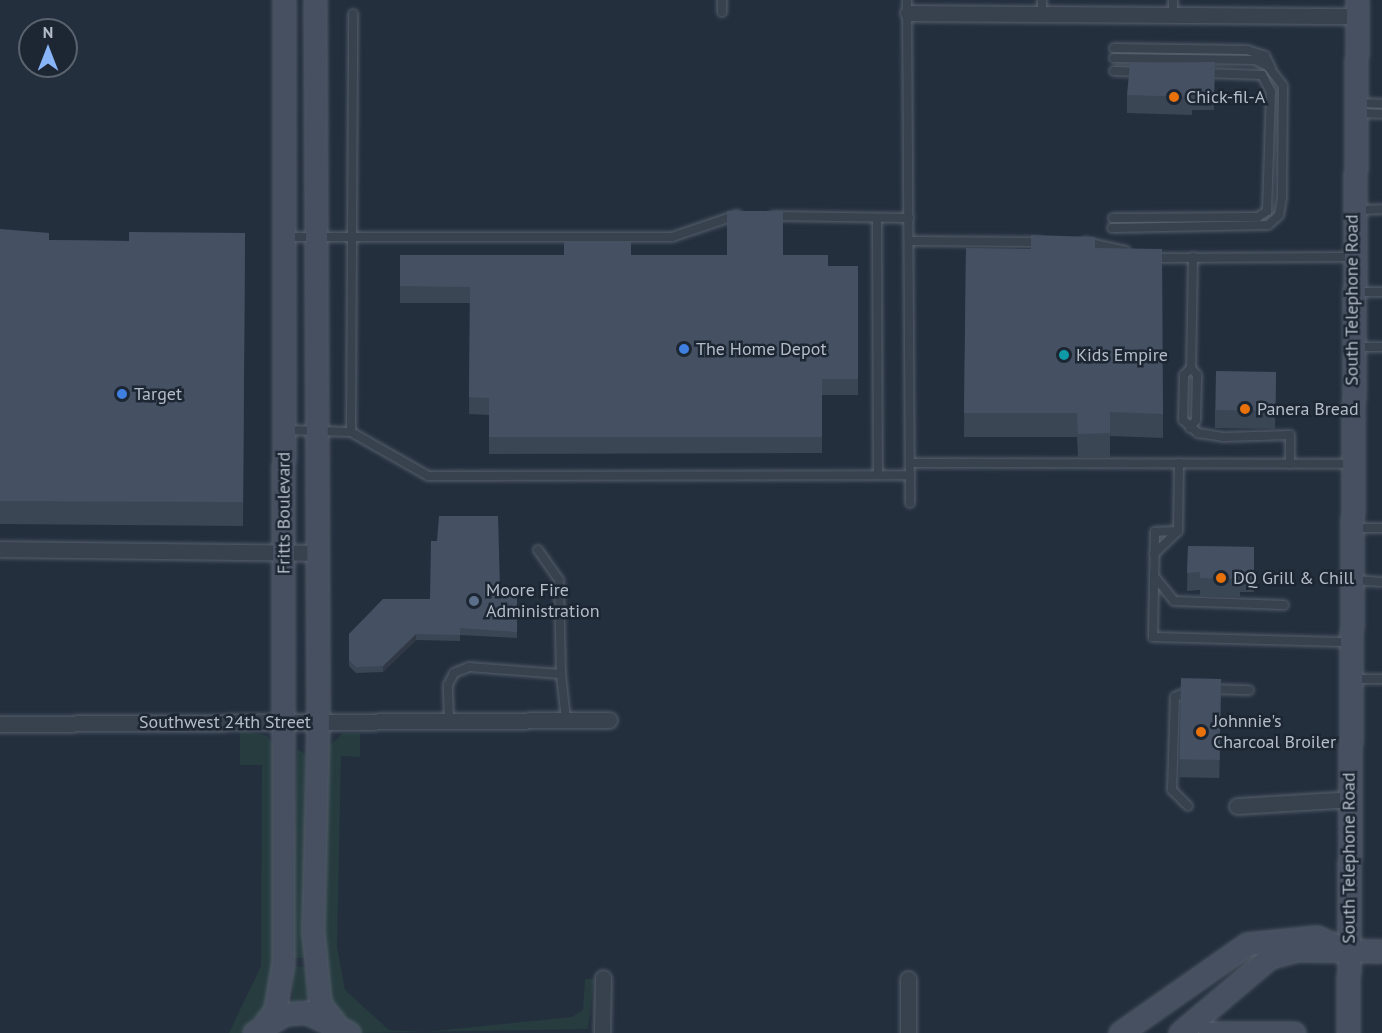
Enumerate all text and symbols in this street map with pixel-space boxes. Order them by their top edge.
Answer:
north arrow [18,18,78,78]
text: N [43,22,53,42]
place label: Chick-fil-A [1186,86,1265,108]
marker: Chick-fil-A [1167,90,1181,104]
street label: South Telephone Road [1341,214,1363,386]
place label: The Home Depot [696,338,826,360]
marker: The Home Depot [677,342,691,356]
place label: Kids Empire [1076,344,1168,366]
marker: Kids Empire [1057,348,1071,362]
place label: Target [134,383,182,405]
marker: Target [115,387,129,401]
place label: Panera Bread [1257,398,1359,420]
marker: Panera Bread [1238,402,1252,416]
street label: Fritts Boulevard [273,452,295,574]
place label: DQ Grill & Chill [1233,567,1354,589]
marker: DQ Grill & Chill [1214,571,1228,585]
place label: Moore Fire Administration [486,580,599,622]
marker: Moore Fire Administration [467,594,481,608]
street label: Southwest 24th Street [139,711,311,733]
place label: Johnnie's Charcoal Broiler [1213,711,1336,754]
marker: Johnnie's Charcoal Broiler [1194,725,1208,739]
street label: South Telephone Road [1338,772,1360,944]

